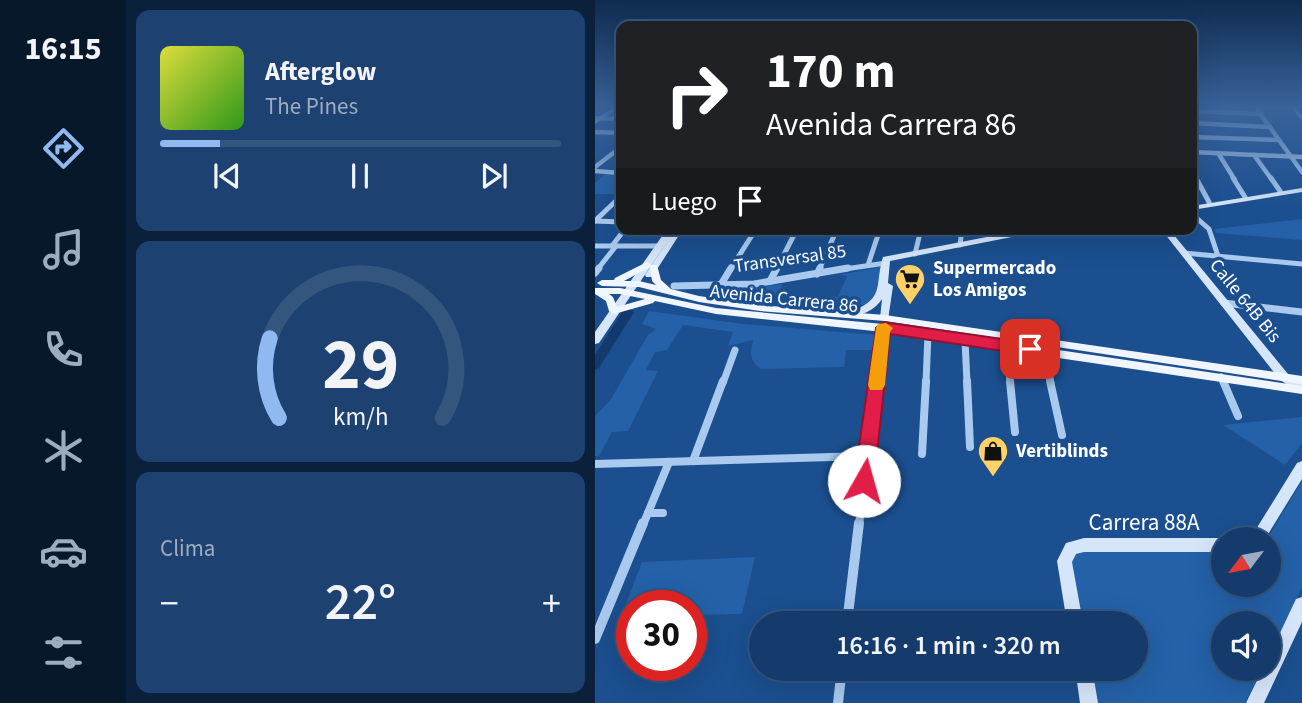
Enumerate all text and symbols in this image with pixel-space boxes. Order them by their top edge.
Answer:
text: 16:15 [24,26,102,72]
text: 170 m [766,37,895,107]
icon: right [651,49,742,140]
text: Afterglow [265,53,376,90]
text: The Pines [265,90,358,123]
text: Avenida Carrera 86 [766,102,1016,148]
icon: directions [39,124,88,173]
icon: previous [208,157,246,195]
icon: pause [341,157,379,195]
icon: next [475,157,513,195]
icon: arrive [731,182,769,220]
text: Luego [651,183,717,220]
icon: music [39,225,88,274]
street label: Transversal 85 [732,238,848,280]
street label: Calle 64B Bis [1203,253,1287,349]
place label: Supermercado Los Amigos [933,255,1056,304]
supermarket icon: Supermercado Los Amigos [893,262,927,306]
street label: Avenida Carrera 86 [709,278,859,320]
text: 29 [322,313,399,417]
pin [1000,319,1060,379]
icon: phone [39,325,88,374]
icon: arrive [1011,330,1049,368]
text: km/h [333,398,388,434]
icon: climate [39,426,88,475]
shop icon: Vertiblinds [976,434,1010,478]
place label: Vertiblinds [1015,438,1108,465]
position arrow [827,444,901,518]
street label: Carrera 88A [1089,506,1200,539]
icon: car [39,527,88,576]
north arrow [1211,527,1281,597]
map controls [1211,527,1281,681]
text: Clima [160,532,215,565]
text: 22° [325,566,396,640]
text: − [160,577,179,631]
text: + [542,577,561,631]
speed limit sign: 30 [616,590,707,681]
button: sound [1211,611,1281,681]
text: 16:16 · 1 min · 320 m [836,627,1061,664]
icon: filters [39,628,88,677]

